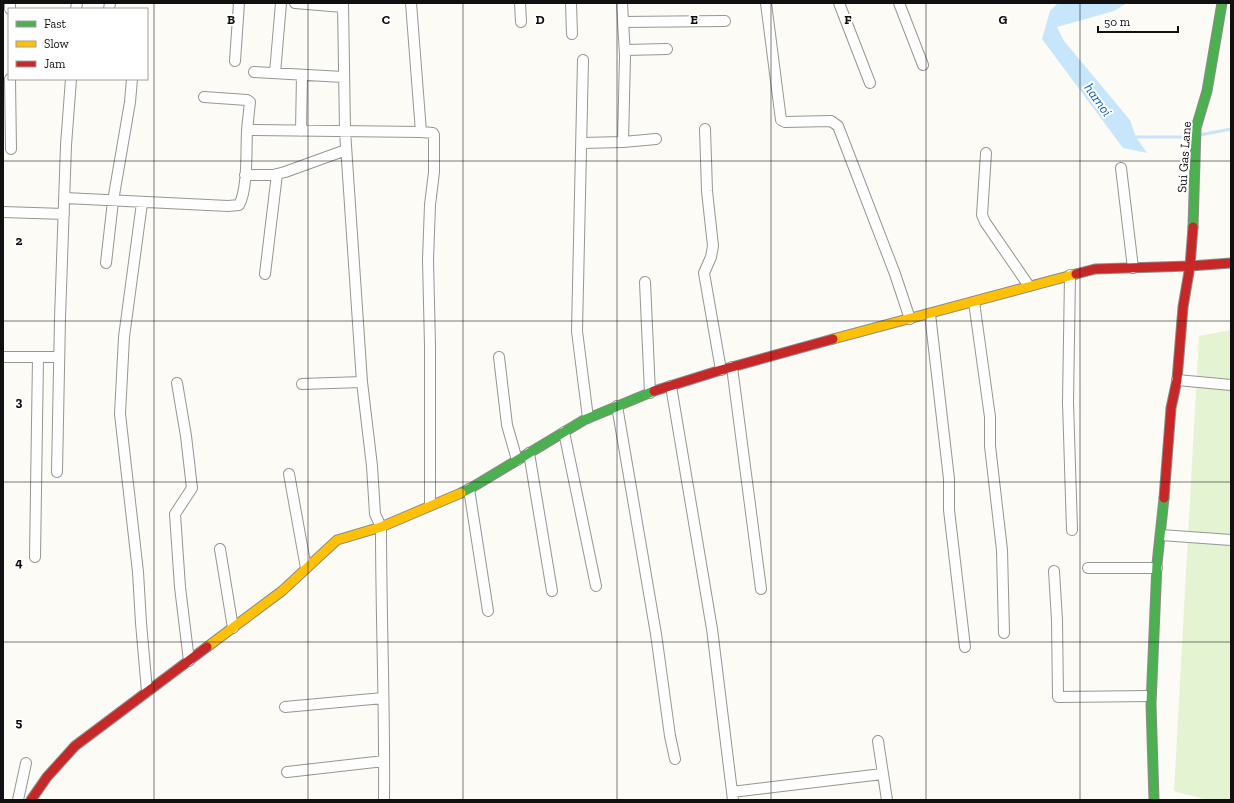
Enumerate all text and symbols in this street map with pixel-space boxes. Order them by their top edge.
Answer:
legend [8,8,148,80]
scale bar [1098,8,1178,34]
text: B [227,12,235,27]
text: C [382,12,390,27]
text: D [535,12,545,27]
text: E [690,12,698,27]
text: F [844,12,852,27]
text: G [999,12,1008,27]
text: 50 m [1104,15,1131,29]
text: Fast [44,17,67,31]
text: Slow [44,37,70,51]
text: Jam [44,57,66,71]
water label: harnoi [1081,80,1115,120]
street label: Sui Gas Lane [1174,121,1194,193]
text: 2 [16,233,23,248]
text: 3 [16,394,23,409]
text: 4 [15,555,23,570]
text: 5 [16,715,23,730]

